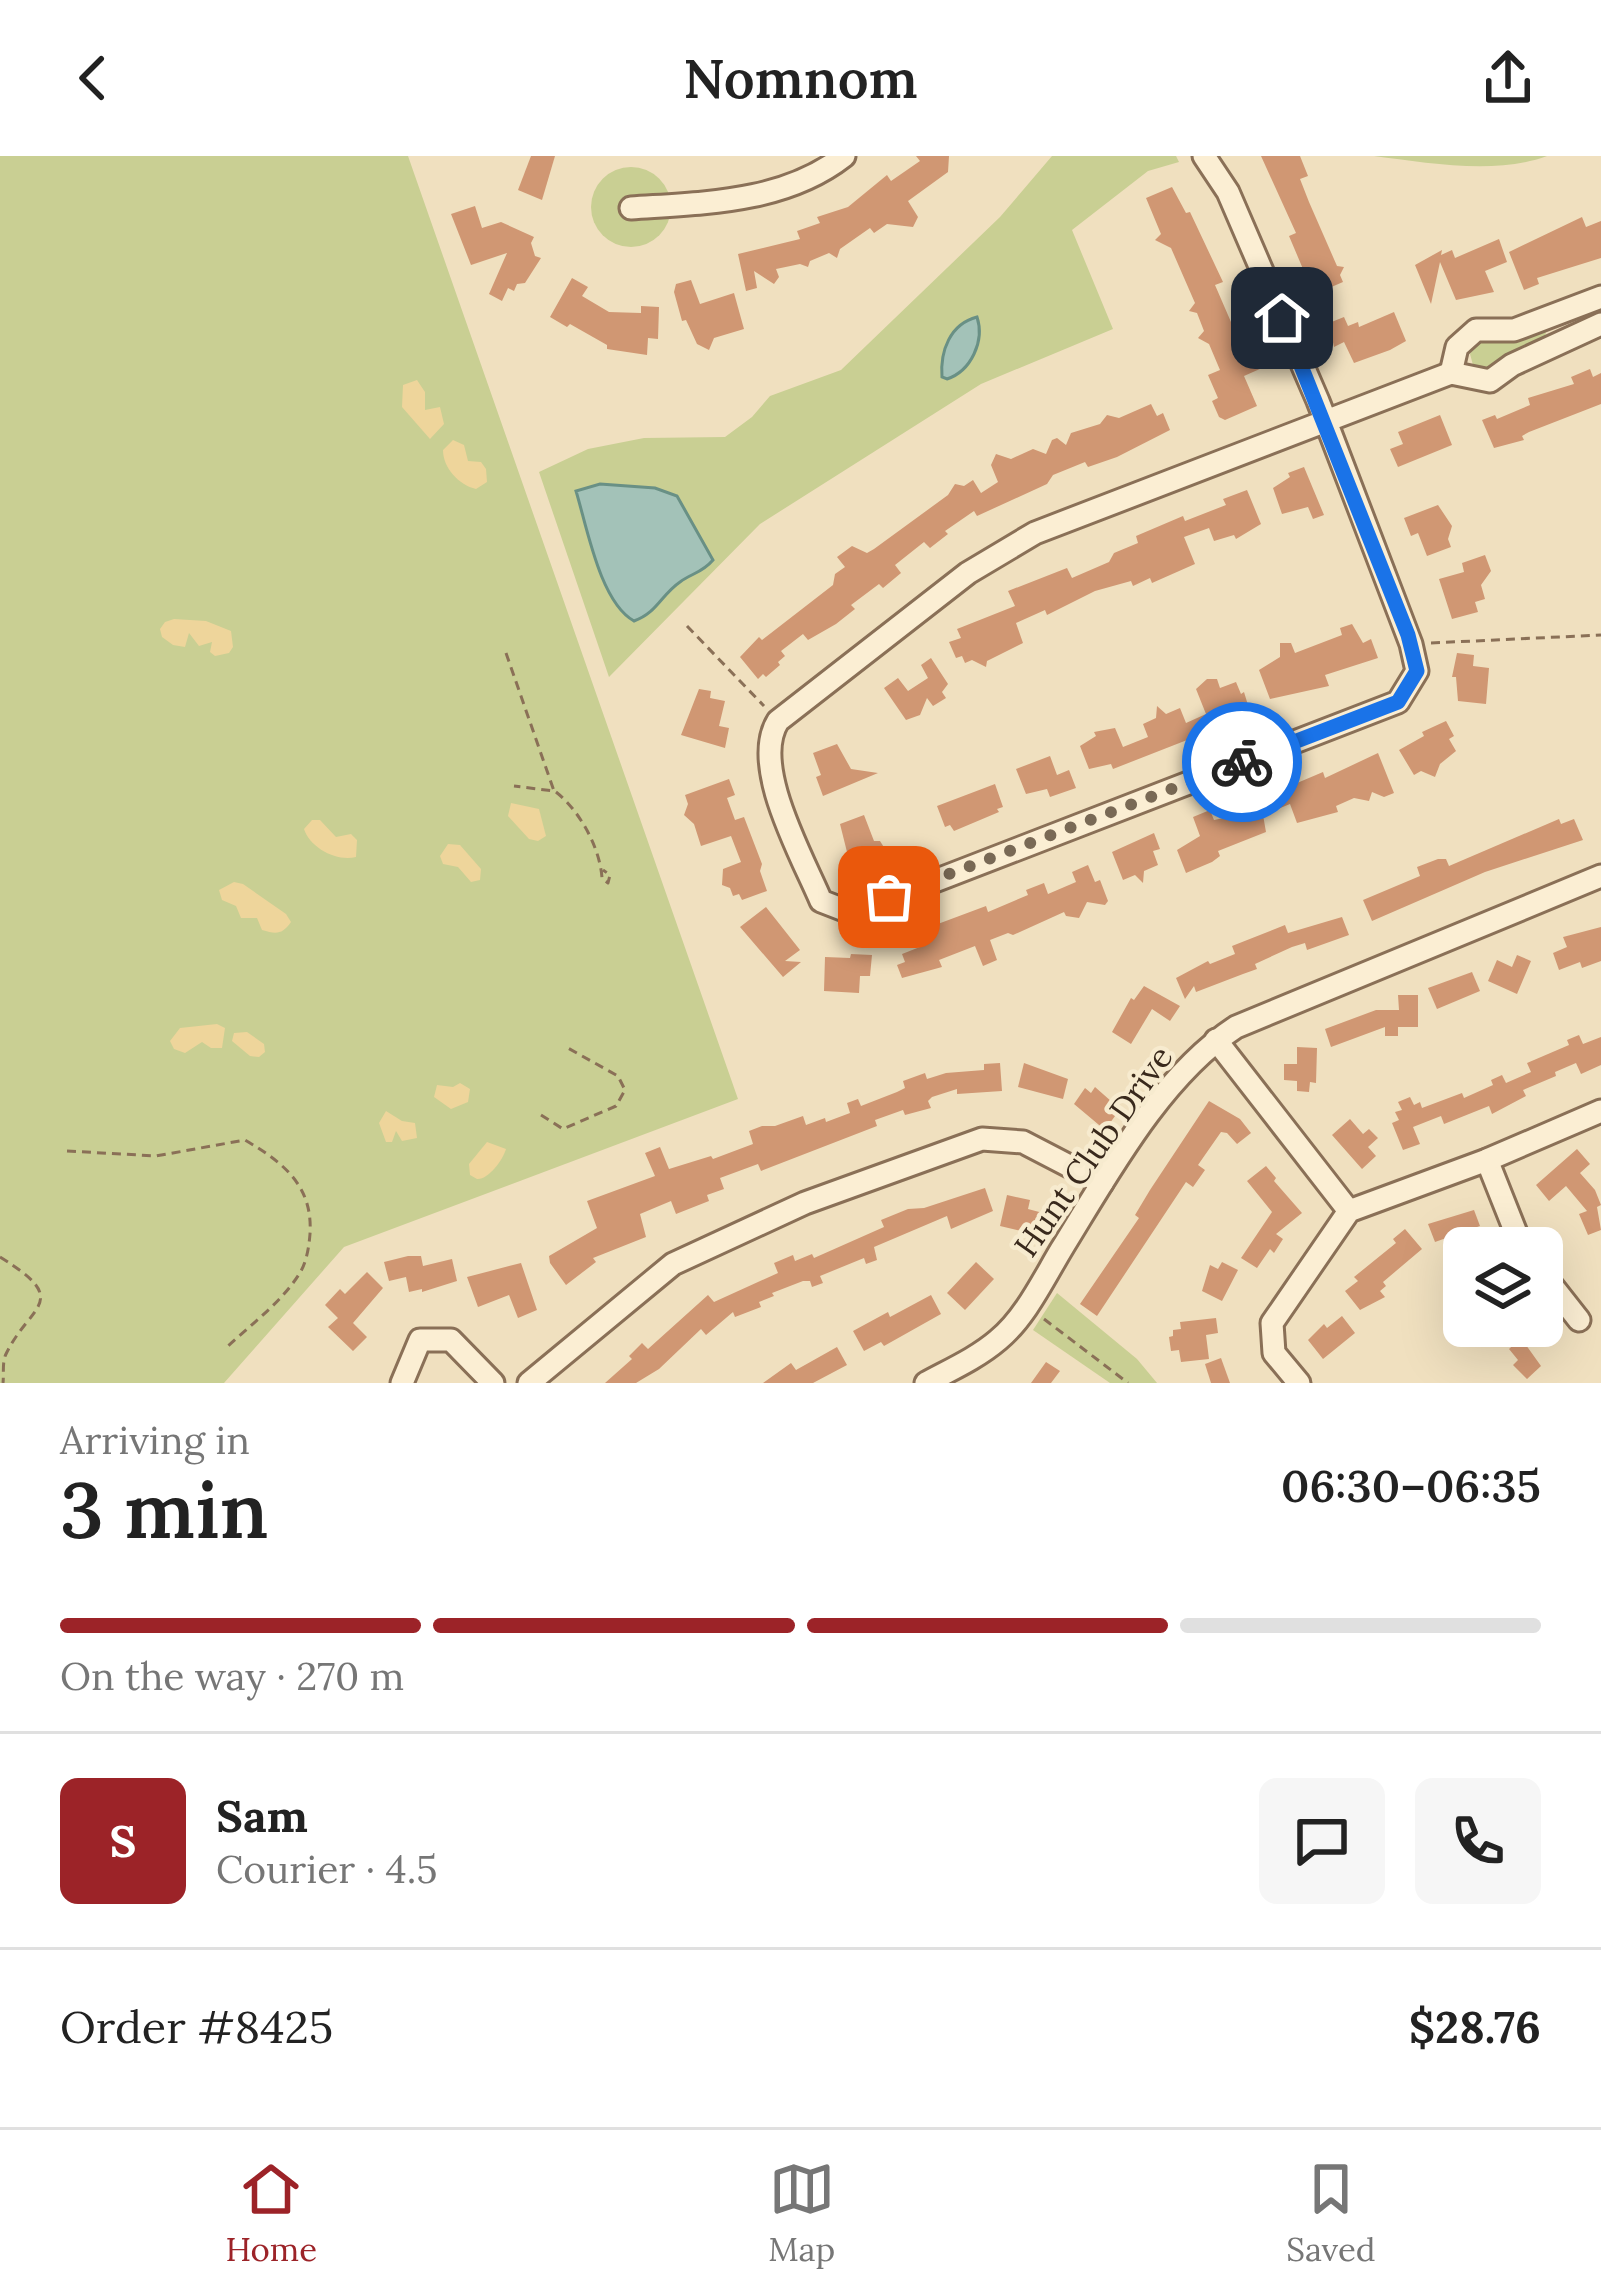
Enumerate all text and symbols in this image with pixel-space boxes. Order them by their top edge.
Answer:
text: Nomnom [683,44,918,113]
icon: back [60,45,126,111]
icon: share [1475,45,1541,111]
pin [1231,267,1333,369]
icon: home [1249,285,1315,351]
courier [1182,702,1302,822]
icon: bike [1209,729,1275,795]
pin [838,846,940,948]
icon: bag [856,864,922,930]
street label: Hunt Club Drive [1005,1037,1181,1265]
map controls [1443,1227,1563,1347]
button: layers [1443,1227,1563,1347]
text: Arriving in [60,1415,250,1465]
text: 06:30–06:35 [1281,1457,1541,1514]
text: 3 min [60,1460,269,1559]
text: On the way · 270 m [60,1651,404,1701]
button: chat [1259,1778,1385,1904]
button: phone [1415,1778,1541,1904]
text: Sam [216,1787,308,1844]
text: S [110,1812,136,1869]
text: Courier · 4.5 [216,1844,437,1894]
text: Order #8425 [60,1998,333,2055]
text: $28.76 [1409,1998,1541,2055]
tab: Home [225,2156,317,2270]
tab: Map [768,2156,835,2270]
tab: Saved [1286,2156,1375,2270]

